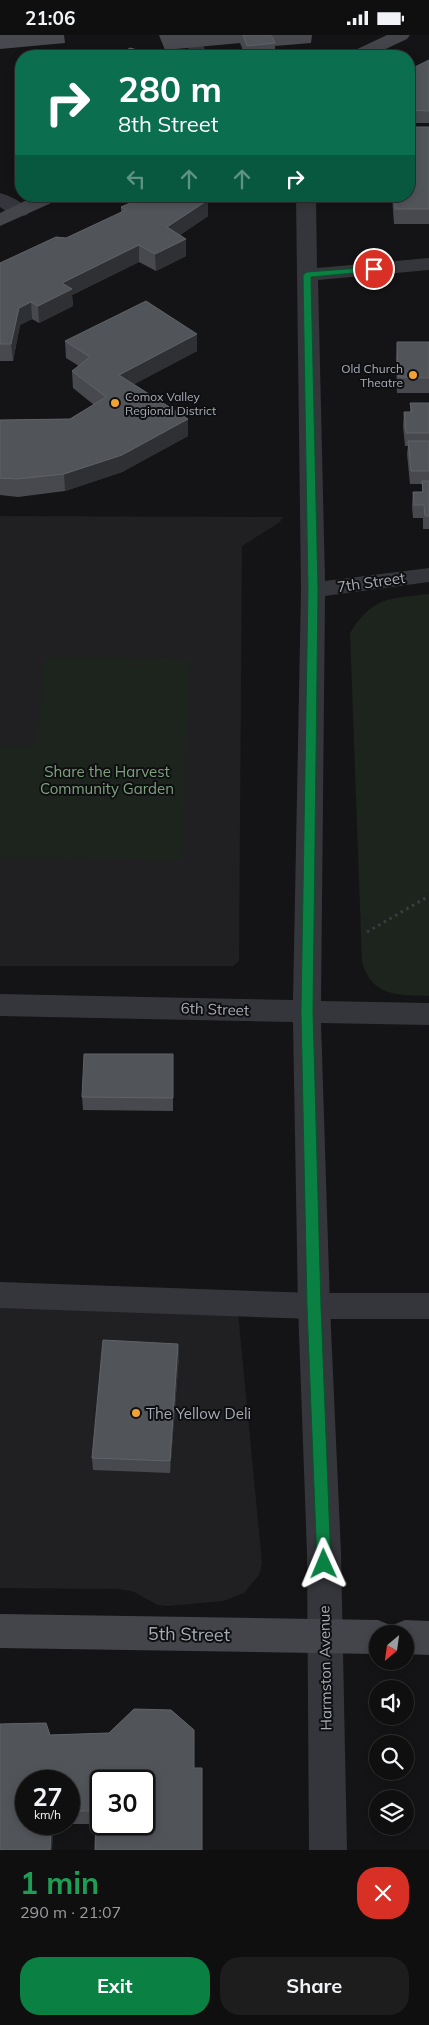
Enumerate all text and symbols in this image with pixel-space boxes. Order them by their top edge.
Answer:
text: 21:06 [25,6,75,30]
text: 280 m [118,67,222,111]
icon: right [35,70,100,135]
text: 8th Street [118,110,218,138]
icon: left [122,165,150,193]
icon: ahead [175,165,203,193]
icon: ahead [228,165,256,193]
icon: right [281,165,309,193]
pin [353,248,395,290]
icon: arrive [360,255,388,283]
place label: Old Church Theatre [341,361,403,390]
marker: Old Church Theatre [407,369,419,381]
place label: Comox Valley Regional District [125,389,216,418]
marker: Comox Valley Regional District [109,397,121,409]
street label: 7th Street [336,568,406,596]
park label: Share the Harvest Community Garden [40,762,174,798]
street label: 6th Street [180,998,250,1020]
place label: The Yellow Deli [146,1404,251,1423]
marker: The Yellow Deli [130,1407,142,1419]
position arrow [297,1537,349,1589]
street label: Harmston Avenue [314,1605,336,1731]
street label: 5th Street [148,1622,230,1646]
north arrow [369,1625,414,1670]
map controls [369,1625,414,1835]
button: sound [369,1680,414,1725]
button: search [369,1735,414,1780]
speed limit sign: 30 [90,1770,155,1835]
text: 27 [32,1781,63,1812]
button: layers [369,1790,414,1835]
text: km/h [34,1807,61,1822]
text: 1 min [20,1864,99,1902]
button: close [357,1867,409,1919]
text: 290 m · 21:07 [20,1902,121,1922]
button: Exit [20,1957,210,2015]
button: Share [220,1957,409,2015]

